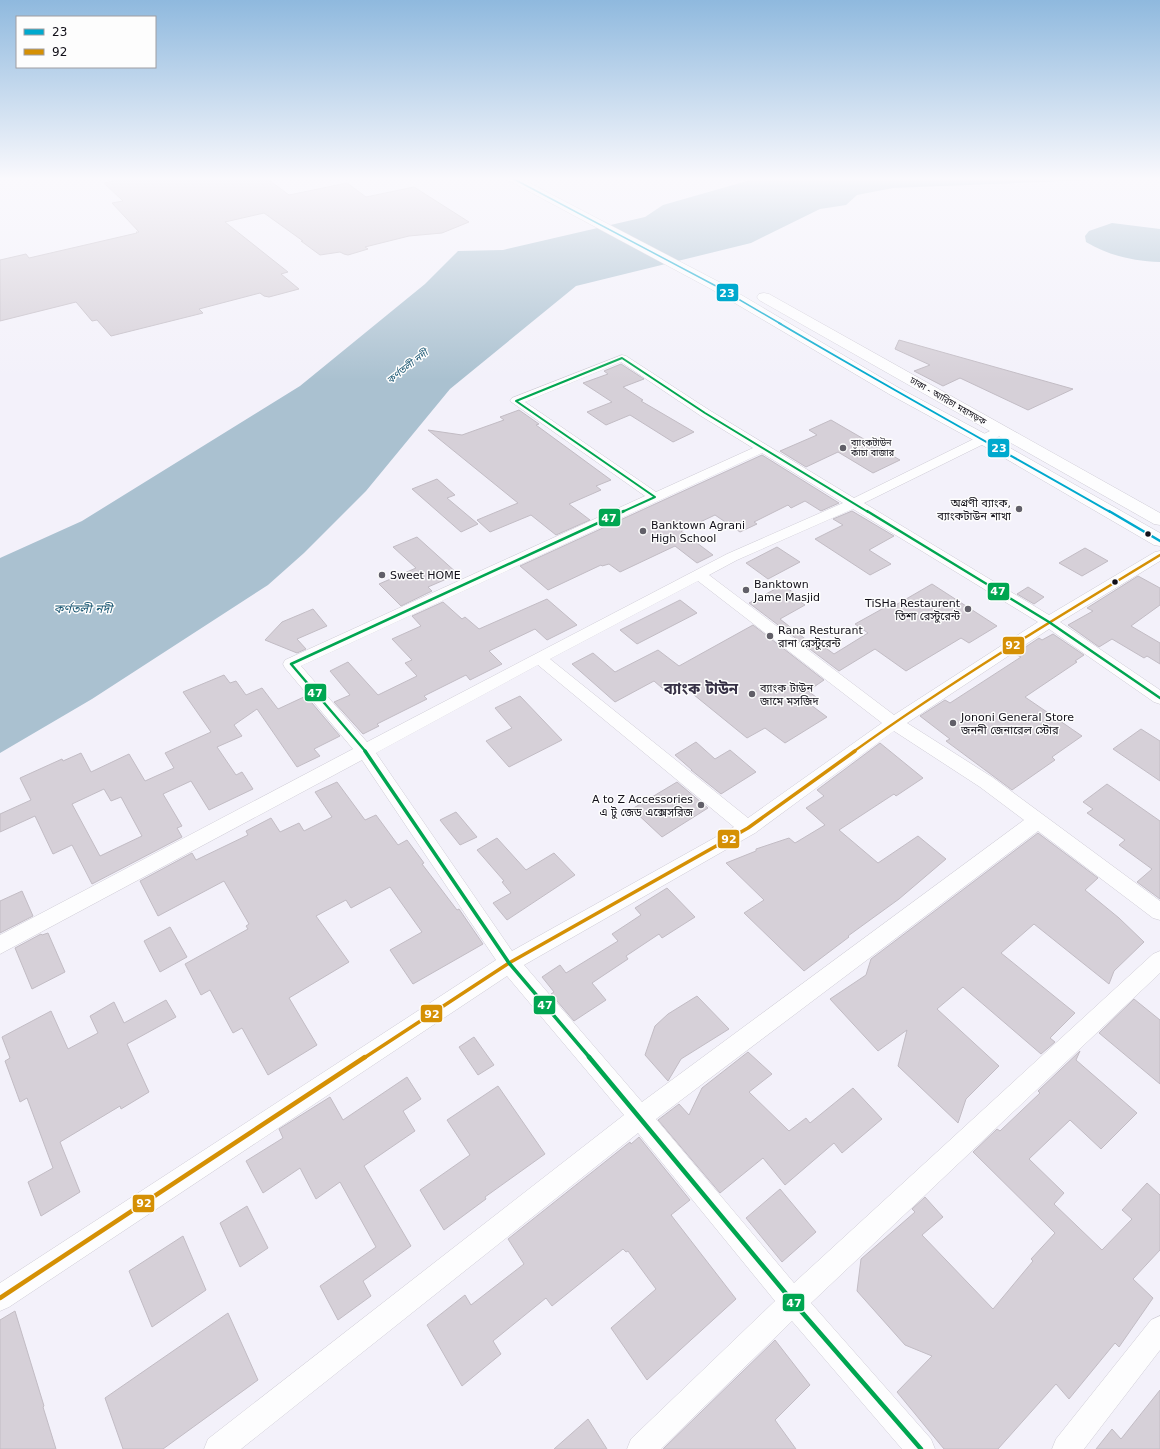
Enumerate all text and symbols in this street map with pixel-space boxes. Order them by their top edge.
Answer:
legend [16,16,156,68]
text: 23 [52,25,67,39]
text: 92 [52,45,67,59]
line badge: 23 [716,283,739,302]
text: 23 [719,287,735,300]
water label: কর্ণতলী নদী [384,345,432,386]
street label: ঢাকা - আরিচা মহাসড়ক [907,374,989,427]
place label: ব্যাংকটাউন কাঁচা বাজার [850,437,895,458]
line badge: 23 [987,438,1010,458]
text: 23 [991,442,1007,455]
marker: ব্যাংকটাউন কাঁচা বাজার [838,443,848,453]
place label: অগ্রণী ব্যাংক, ব্যাংকটাউন শাখা [936,497,1012,523]
marker: অগ্রণী ব্যাংক, ব্যাংকটাউন শাখা [1014,504,1024,514]
line badge: 47 [598,508,621,527]
text: 47 [601,512,617,525]
place label: Banktown Agrani High School [651,519,745,545]
marker: Banktown Agrani High School [638,526,648,536]
unlabelled marker [1143,529,1153,539]
place label: Sweet HOME [390,569,461,582]
marker: Sweet HOME [377,570,387,580]
unlabelled marker [1110,577,1120,587]
place label: Banktown Jame Masjid [753,578,820,604]
line badge: 47 [987,582,1010,601]
marker: Banktown Jame Masjid [741,585,751,595]
text: 47 [990,585,1006,598]
place label: TiSHa Restaurent তিশা রেস্টুরেন্ট [864,597,961,623]
water label: কর্ণতলী নদী [54,602,115,616]
marker: TiSHa Restaurent তিশা রেস্টুরেন্ট [963,604,973,614]
place label: Rana Resturant রানা রেস্টুরেন্ট [777,624,864,650]
marker: Rana Resturant রানা রেস্টুরেন্ট [765,631,775,641]
line badge: 92 [1002,636,1025,655]
text: 92 [1005,639,1021,652]
district label: ব্যাংক টাউন [663,680,739,698]
place label: ব্যাংক টাউন জামে মসজিদ [759,682,820,708]
line badge: 47 [304,683,327,702]
text: 47 [307,687,323,700]
marker: ব্যাংক টাউন জামে মসজিদ [747,689,757,699]
place label: Jononi General Store জননী জেনারেল স্টোর [960,711,1074,737]
marker: Jononi General Store জননী জেনারেল স্টোর [948,718,958,728]
place label: A to Z Accessories এ টু জেড এক্সেসরিজ [592,793,694,819]
marker: A to Z Accessories এ টু জেড এক্সেসরিজ [696,800,706,810]
line badge: 92 [717,829,740,849]
text: 92 [721,833,737,846]
line badge: 47 [533,995,556,1015]
text: 47 [537,999,553,1012]
line badge: 92 [420,1004,443,1023]
text: 92 [424,1008,440,1021]
line badge: 92 [132,1194,155,1213]
text: 92 [136,1197,152,1210]
line badge: 47 [782,1293,805,1312]
text: 47 [786,1297,802,1310]

